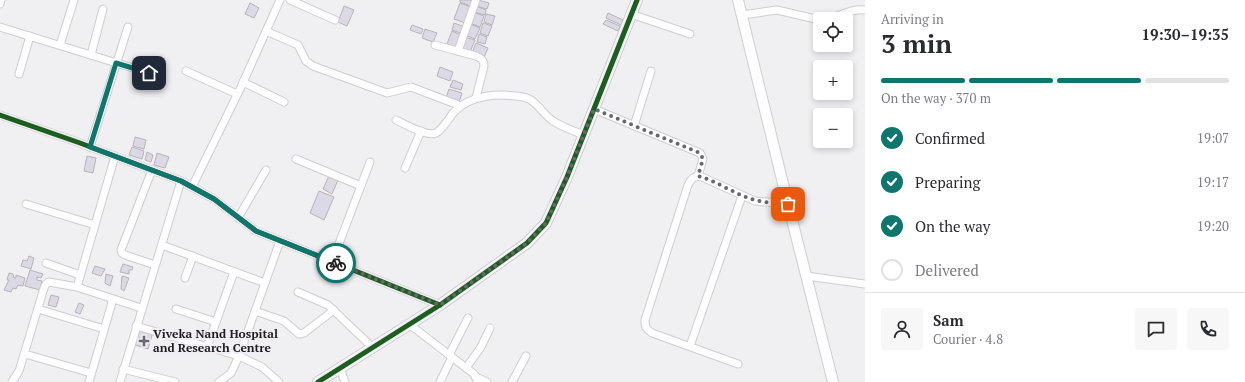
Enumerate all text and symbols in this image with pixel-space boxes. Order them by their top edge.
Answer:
text: Arriving in [881,10,944,28]
map controls [813,12,853,148]
button: locate [813,12,853,52]
text: 19:30–19:35 [1142,24,1229,44]
text: 3 min [881,26,952,60]
pin [132,56,166,90]
button: + [813,60,853,100]
icon: home [138,62,160,84]
text: On the way · 370 m [881,89,991,107]
button: − [813,108,853,148]
icon: check [881,127,903,149]
text: Confirmed [915,128,985,148]
text: 19:07 [1197,129,1229,147]
icon: check [881,171,903,193]
text: Preparing [915,172,980,192]
text: 19:17 [1197,173,1229,191]
pin [771,187,805,221]
icon: bag [777,193,799,215]
icon: check [881,215,903,237]
text: On the way [915,216,990,236]
text: 19:20 [1197,217,1229,235]
courier [316,243,356,283]
icon: bike [325,252,347,274]
text: Delivered [915,260,979,280]
button: person [881,308,923,350]
button: chat [1135,308,1177,350]
button: phone [1187,308,1229,350]
text: Sam [933,310,964,330]
place label: Viveka Nand Hospital and Research Centre [153,326,278,355]
text: Courier · 4.8 [933,330,1003,348]
marker: Viveka Nand Hospital and Research Centre [138,335,150,347]

